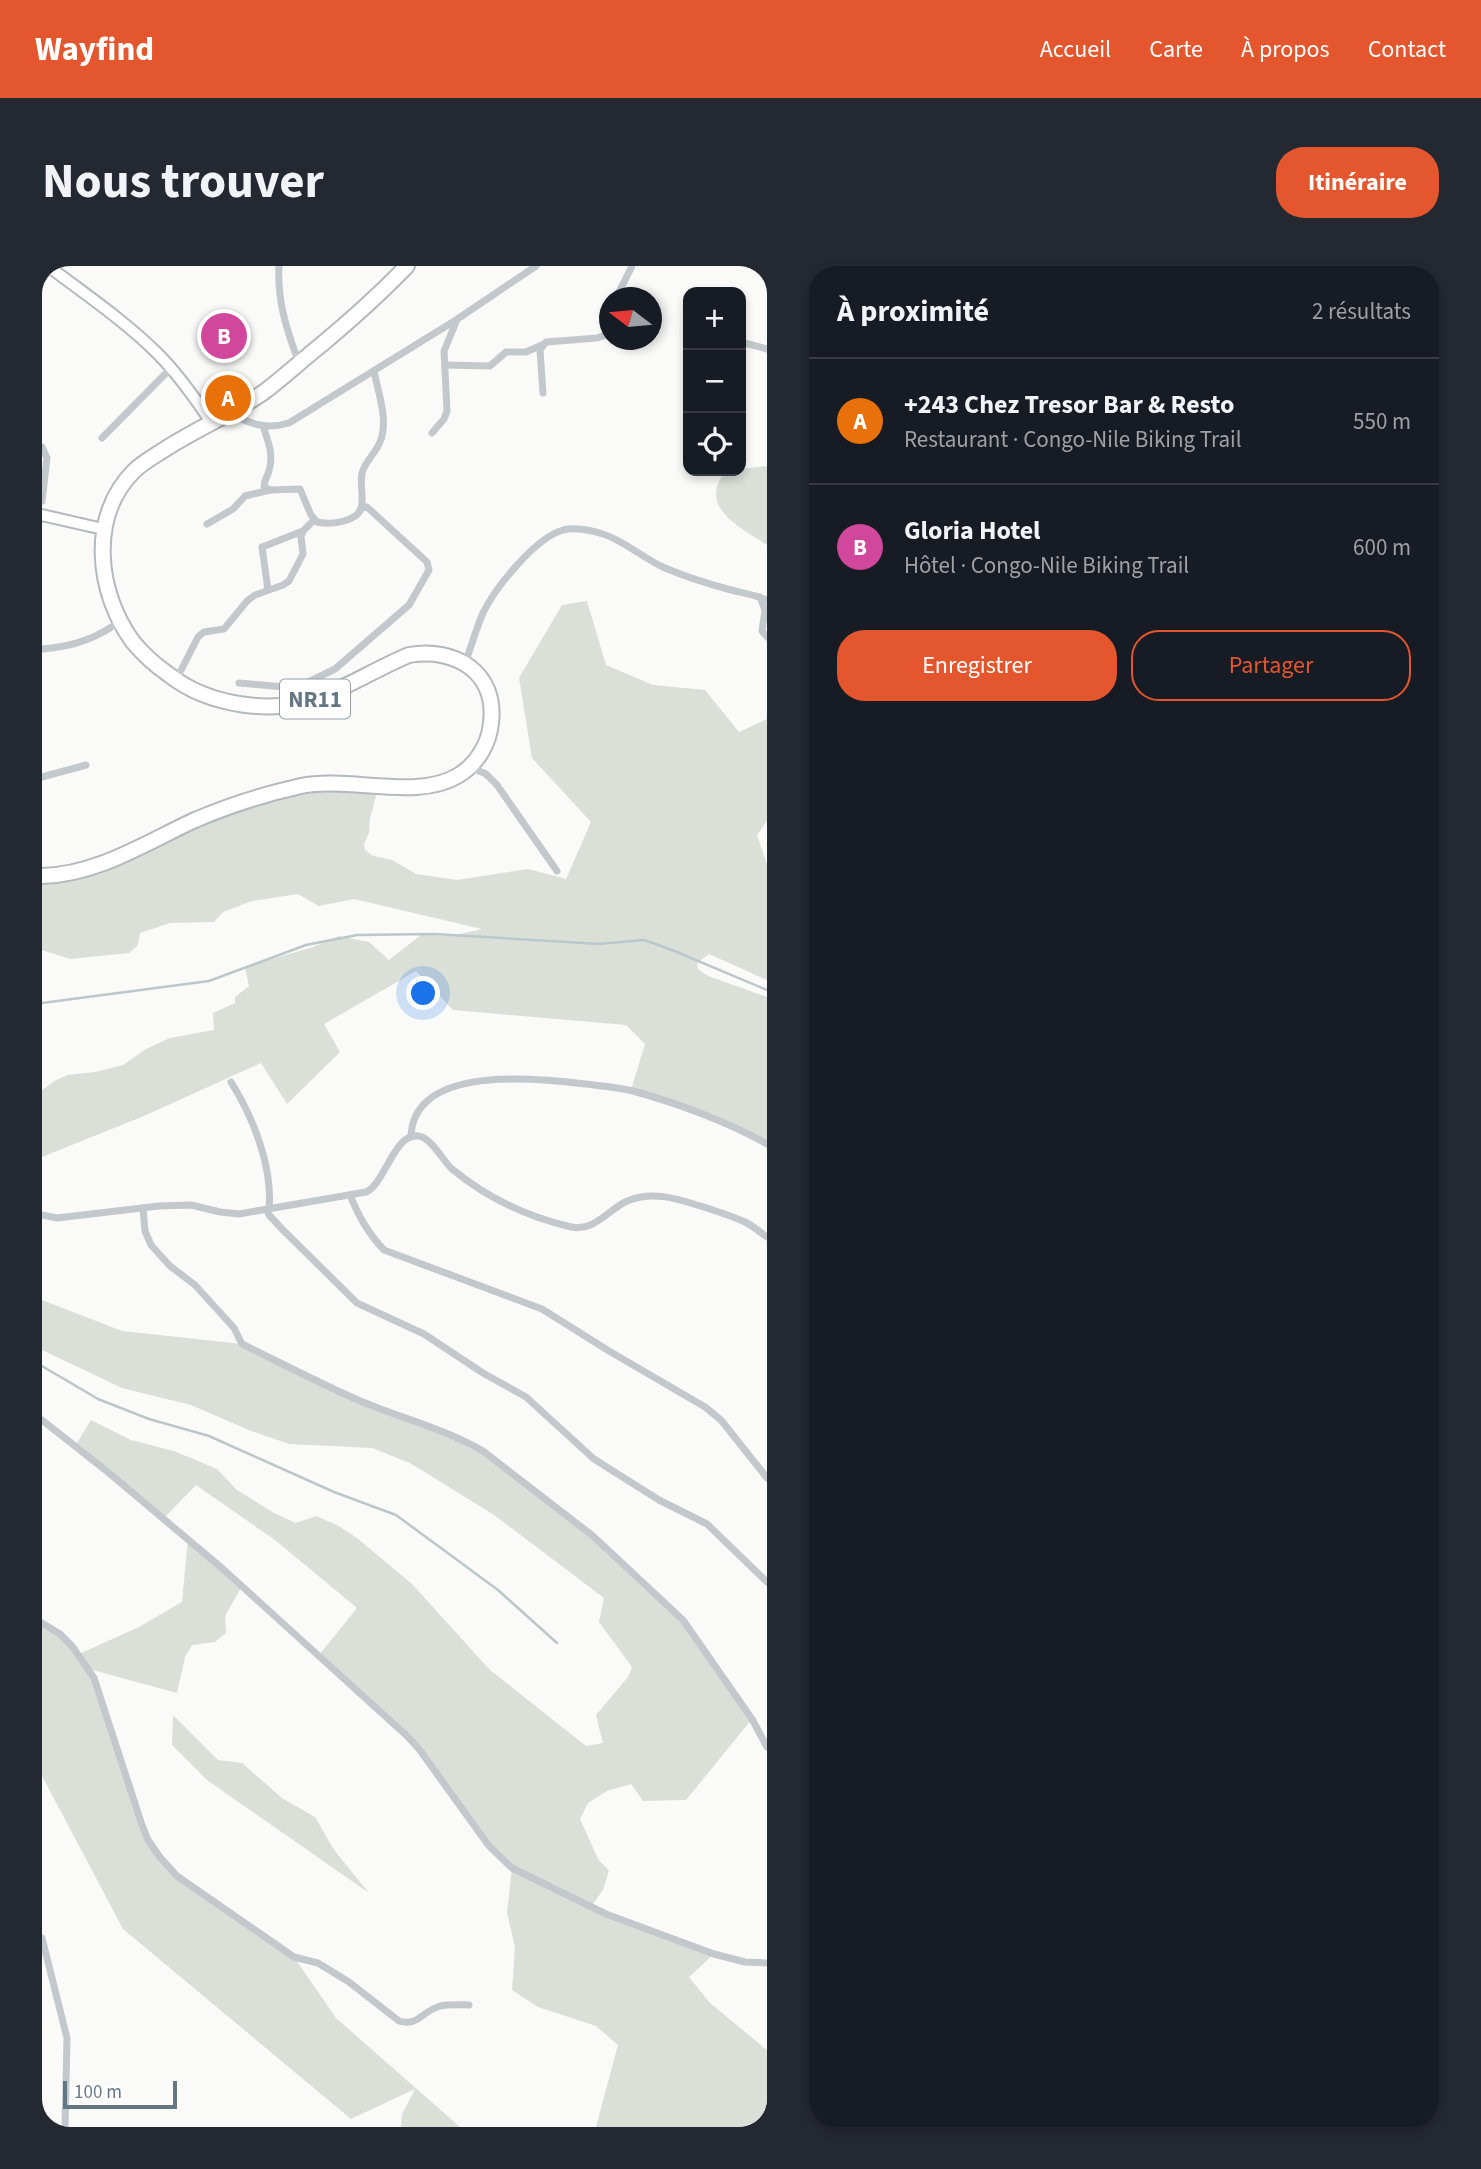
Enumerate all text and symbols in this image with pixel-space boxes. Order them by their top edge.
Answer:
text: Wayfind [35,26,154,73]
text: Accueil [1040,32,1111,67]
text: Carte [1149,32,1203,67]
text: À propos [1241,32,1330,67]
text: Contact [1368,32,1446,67]
text: Nous trouver [42,147,324,217]
button: Itinéraire [1276,147,1439,218]
north arrow [599,287,662,350]
map controls [683,287,746,476]
button: + [683,287,746,350]
text: À proximité [837,290,989,333]
text: 2 résultats [1312,295,1411,328]
pin: B [201,310,247,362]
button: − [683,350,746,413]
pin: A [205,372,251,424]
text: +243 Chez Tresor Bar & Resto [904,386,1235,423]
text: A [853,405,867,438]
text: 550 m [1353,405,1411,438]
button: locate [683,413,746,476]
text: Restaurant · Congo-Nile Biking Trail [904,423,1242,456]
text: Gloria Hotel [904,512,1041,549]
text: B [853,531,867,564]
text: 600 m [1353,531,1411,564]
text: Hôtel · Congo-Nile Biking Trail [904,549,1189,582]
button: Enregistrer [837,630,1117,701]
button: Partager [1131,630,1411,701]
road number: NR11 [280,680,350,718]
your location [406,976,440,1010]
scale bar [63,2078,177,2110]
text: 100 m [74,2079,122,2106]

